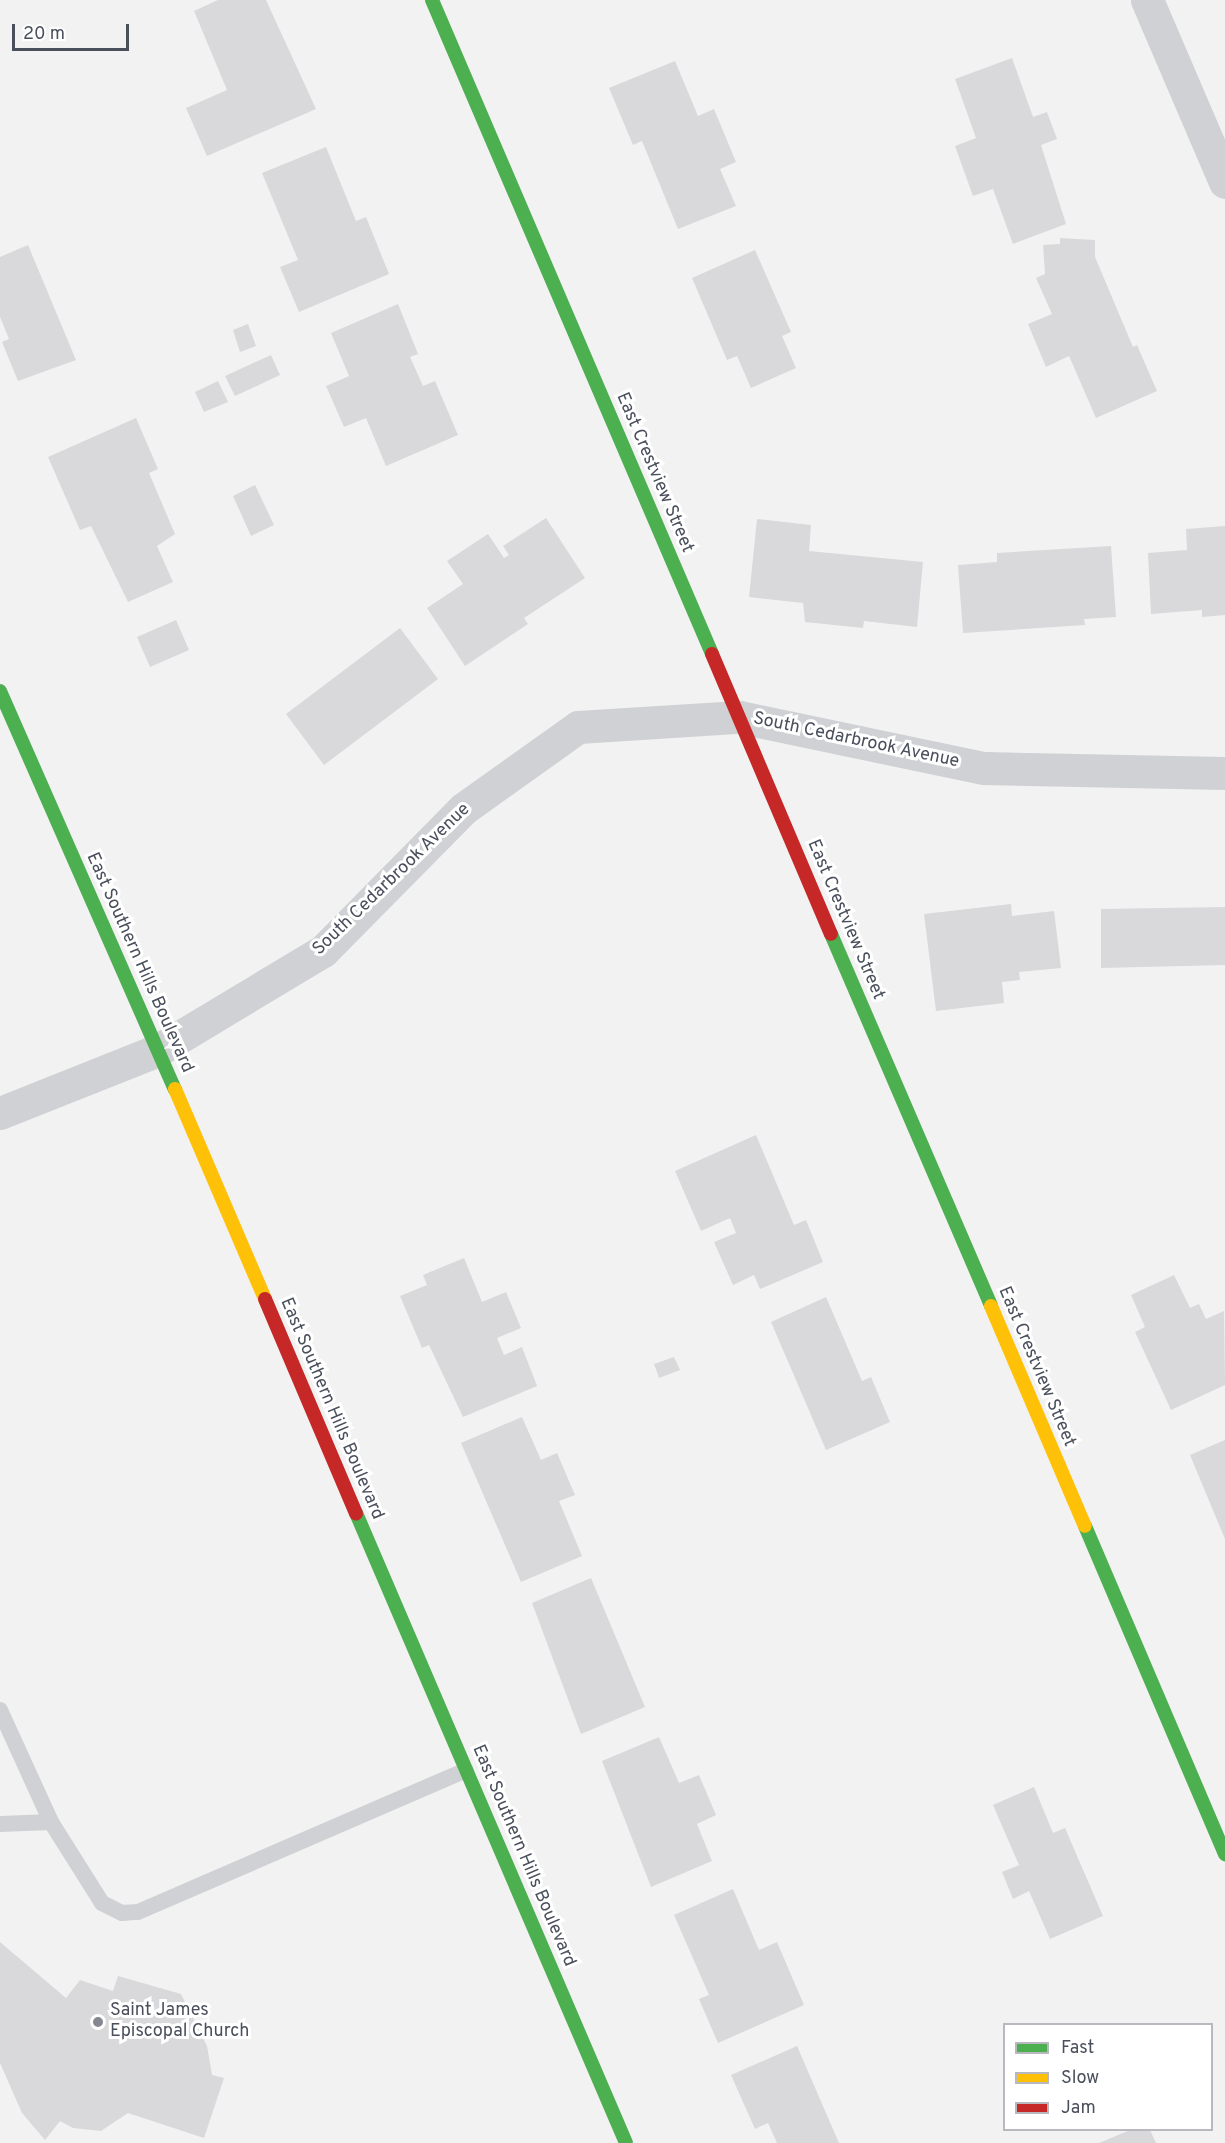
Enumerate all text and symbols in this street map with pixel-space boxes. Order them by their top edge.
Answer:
scale bar [15,12,132,50]
text: 20 m [23,23,65,46]
street label: East Crestview Street [610,390,698,556]
street label: South Cedarbrook Avenue [751,709,961,773]
street label: South Cedarbrook Avenue [309,799,475,961]
street label: East Crestview Street [801,837,889,1003]
street label: East Southern Hills Boulevard [81,850,197,1076]
street label: East Crestview Street [992,1284,1080,1450]
street label: East Southern Hills Boulevard [274,1295,388,1523]
street label: East Southern Hills Boulevard [466,1742,580,1970]
place label: Saint James Episcopal Church [110,2001,249,2044]
marker: Saint James Episcopal Church [91,2015,105,2029]
legend [1003,2023,1213,2131]
text: Fast [1061,2037,1094,2060]
text: Slow [1061,2067,1099,2090]
text: Jam [1061,2097,1096,2120]

